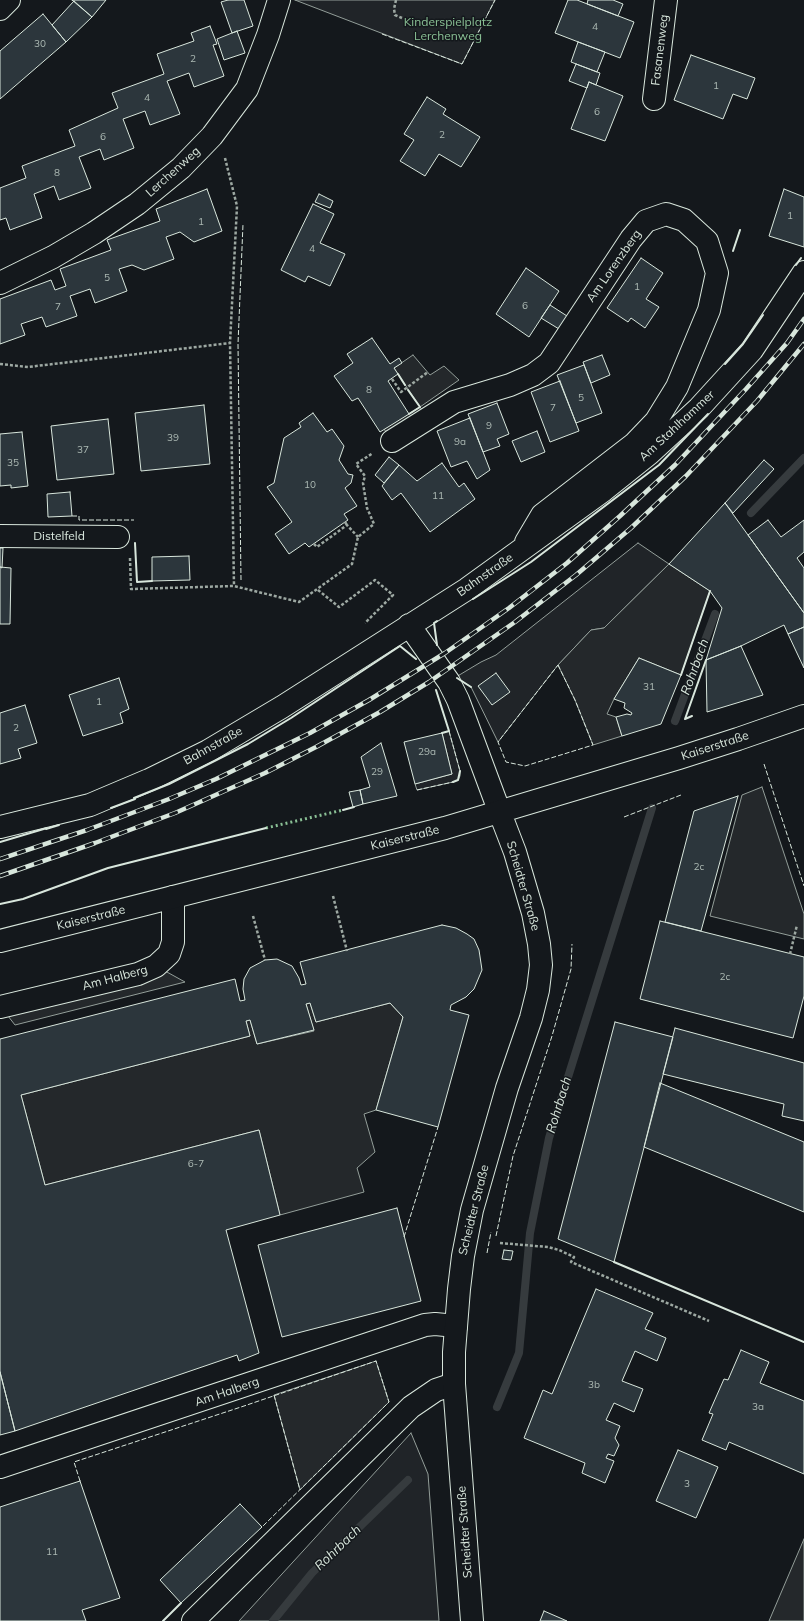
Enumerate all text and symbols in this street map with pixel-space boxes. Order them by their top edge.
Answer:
street label: Fasanenweg [648,14,672,86]
park label: Kinderspielplatz Lerchenweg [404,15,492,43]
house number: 4 [592,21,598,33]
house number: 30 [34,38,46,50]
house number: 2 [190,53,196,65]
house number: 1 [713,80,719,92]
house number: 4 [144,92,150,104]
house number: 6 [594,106,600,118]
house number: 2 [439,129,445,141]
house number: 6 [100,131,106,143]
street label: Lerchenweg [143,144,203,200]
house number: 8 [54,167,60,179]
house number: 1 [787,210,793,222]
house number: 1 [198,216,204,228]
street label: Am Lorenzberg [584,227,644,305]
house number: 4 [309,243,315,255]
house number: 5 [104,272,110,284]
house number: 1 [634,281,640,293]
house number: 6 [522,300,528,312]
house number: 7 [55,301,61,313]
house number: 8 [366,384,372,396]
street label: Am Stahlhammer [636,388,718,464]
house number: 5 [578,392,584,404]
house number: 7 [550,402,556,414]
house number: 9 [486,420,492,432]
house number: 39 [167,432,179,444]
house number: 9a [454,436,466,448]
house number: 37 [77,444,89,456]
house number: 35 [7,457,19,469]
house number: 10 [304,479,316,491]
house number: 11 [432,490,444,502]
street label: Distelfeld [33,529,85,543]
street label: Bahnstraße [454,550,516,600]
water label: Rohrbach [678,637,712,697]
house number: 31 [643,681,655,693]
house number: 1 [96,696,102,708]
house number: 2 [13,722,19,734]
street label: Bahnstraße [181,724,245,768]
street label: Kaiserstraße [679,728,751,764]
house number: 29a [418,746,436,758]
house number: 29 [371,766,383,778]
street label: Kaiserstraße [369,823,441,853]
street label: Scheidter Straße [503,840,543,932]
house number: 2c [694,861,704,873]
street label: Kaiserstraße [55,903,127,933]
street label: Am Halberg [81,962,149,994]
house number: 2c [720,971,730,983]
water label: Rohrbach [543,1075,575,1135]
house number: 6-7 [188,1158,204,1170]
street label: Scheidter Straße [456,1163,492,1257]
street label: Am Halberg [193,1374,261,1410]
house number: 3b [588,1379,600,1391]
house number: 3a [752,1401,764,1413]
house number: 3 [684,1478,690,1490]
street label: Scheidter Straße [455,1485,475,1579]
water label: Rohrbach [312,1522,364,1574]
house number: 11 [46,1546,58,1558]

